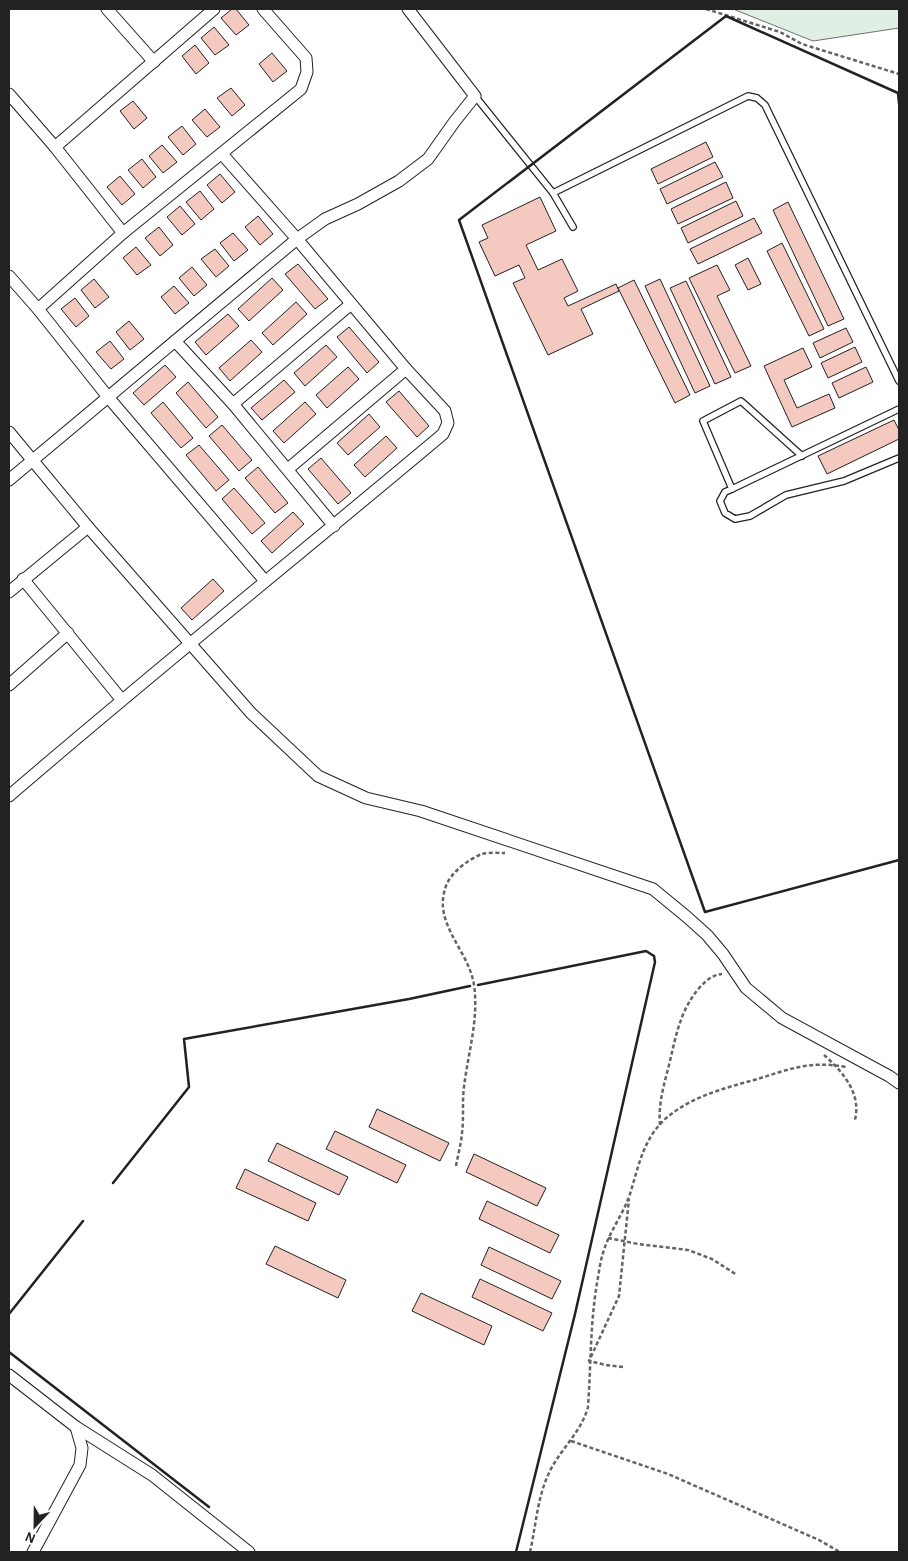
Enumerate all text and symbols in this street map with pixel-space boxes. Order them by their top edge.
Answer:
north arrow [10,1501,60,1551]
text: N [23,1529,38,1545]

